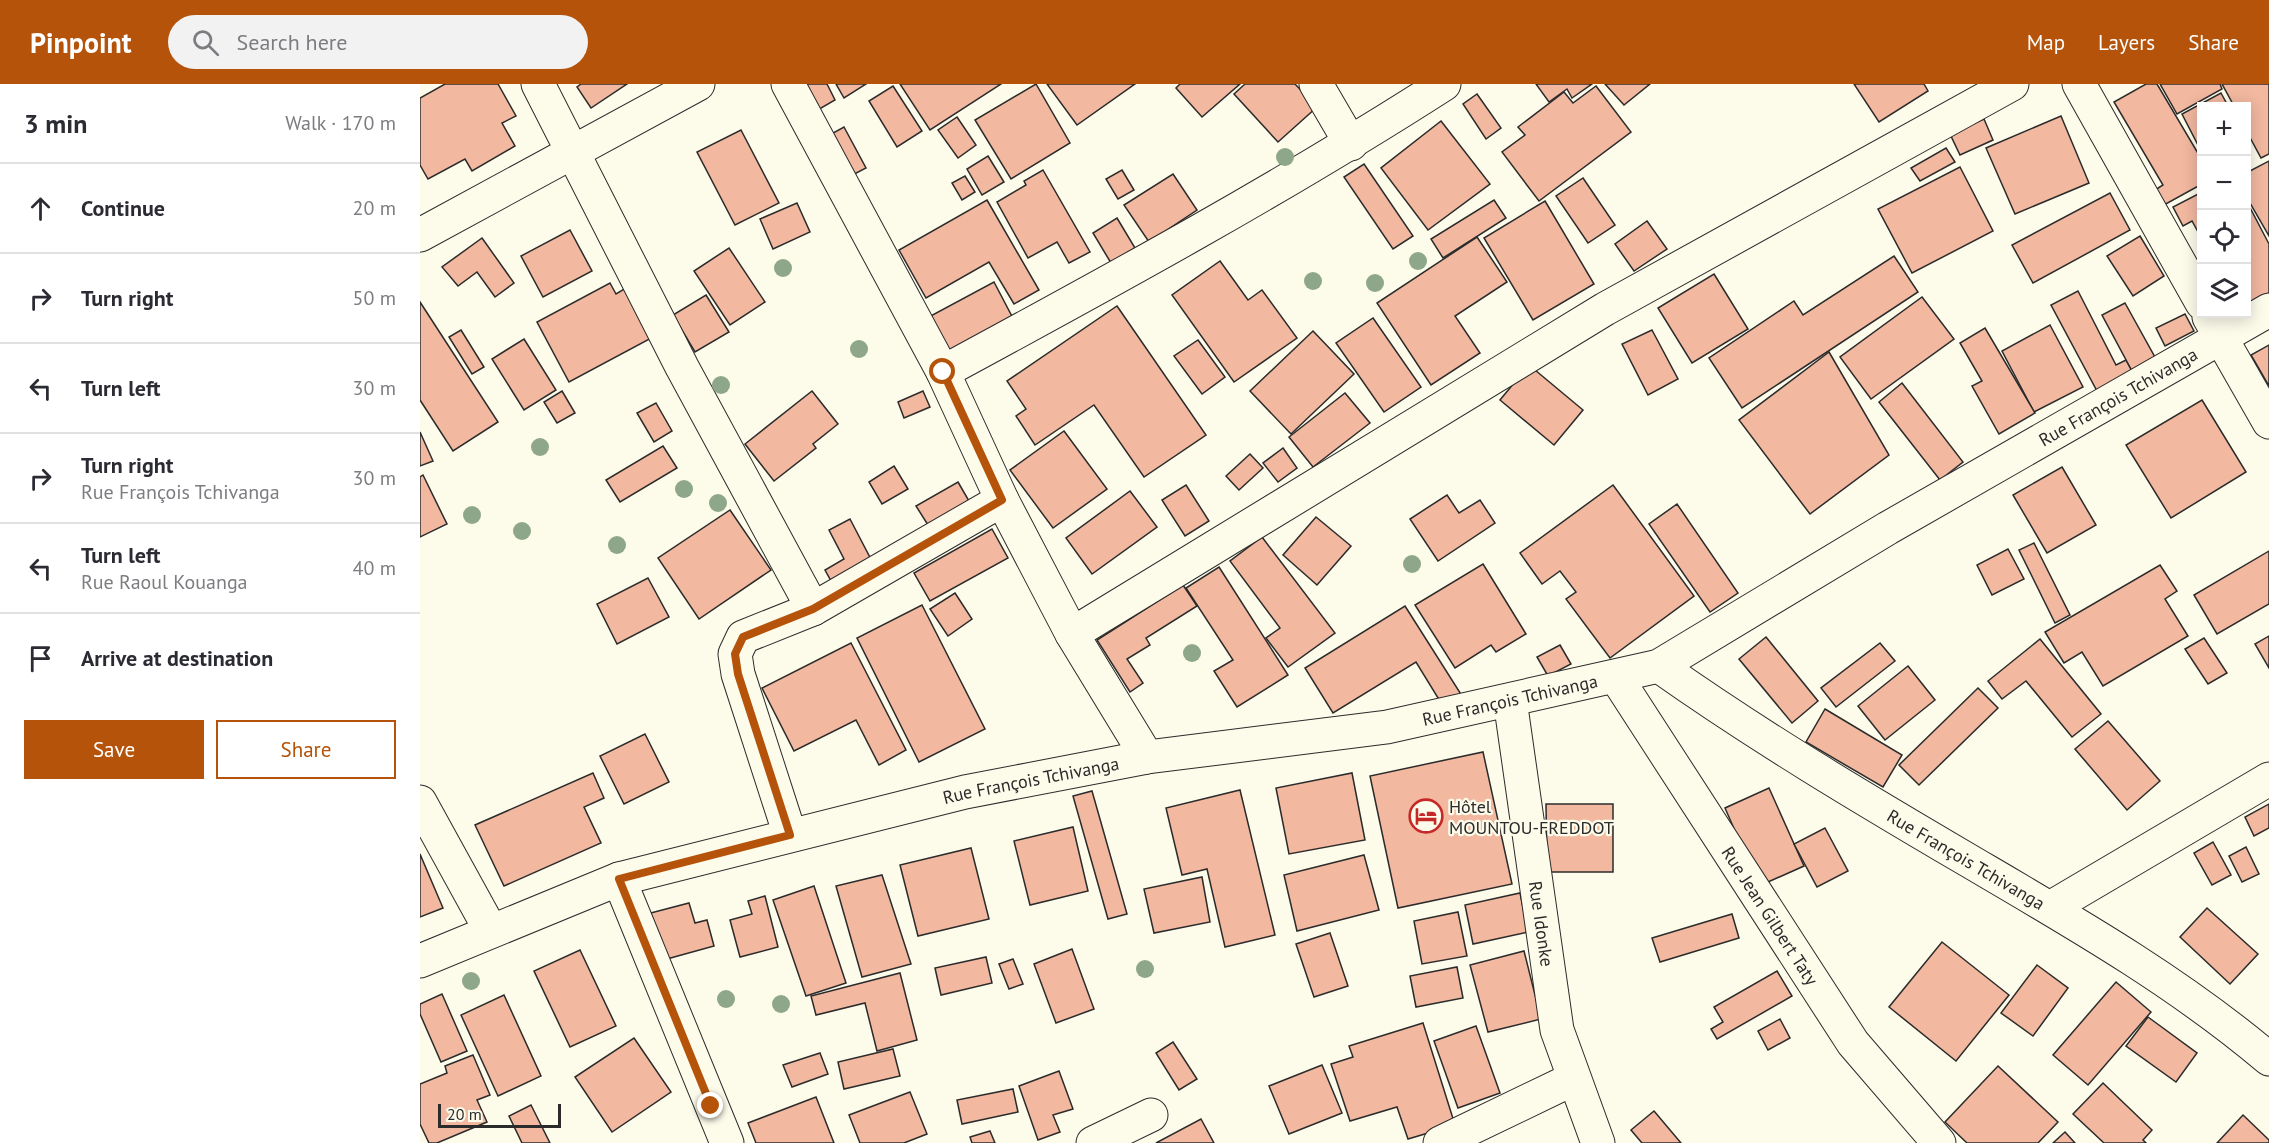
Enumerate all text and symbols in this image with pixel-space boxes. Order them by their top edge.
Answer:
search box [168,15,588,69]
text: Pinpoint [30,24,132,61]
icon: search [189,26,222,59]
text: Search here [237,28,347,56]
text: Map [2027,29,2065,56]
text: Layers [2098,29,2155,56]
text: Share [2188,29,2239,56]
map controls [2197,102,2251,318]
button: + [2197,102,2251,156]
text: 3 min [24,107,87,140]
text: Walk · 170 m [285,110,396,136]
button: − [2197,156,2251,210]
icon: ahead [24,192,57,225]
text: Continue [81,194,165,222]
text: 20 m [353,195,396,221]
button: locate [2197,210,2251,264]
button: layers [2197,264,2251,318]
icon: right [24,282,57,315]
text: Turn right [81,284,173,312]
text: 50 m [353,285,396,311]
street label: Rue François Tchivanga [2034,342,2201,451]
route start [929,358,955,384]
icon: left [24,372,57,405]
text: Turn left [81,374,161,402]
text: 30 m [353,375,396,401]
text: Turn right [81,451,173,479]
icon: right [24,462,57,495]
text: 30 m [353,465,396,491]
text: Rue François Tchivanga [81,479,280,505]
text: Turn left [81,541,161,569]
icon: left [24,552,57,585]
text: 40 m [353,555,396,581]
text: Rue Raoul Kouanga [81,569,248,595]
icon: arrive [24,642,57,675]
text: Arrive at destination [81,644,273,672]
street label: Rue François Tchivanga [1420,669,1600,730]
button: Save [24,720,204,779]
button: Share [216,720,396,779]
street label: Rue François Tchivanga [940,751,1121,809]
place label: Hôtel MOUNTOU-FREDDOT [1449,795,1614,839]
hotel icon: Hôtel MOUNTOU-FREDDOT [1408,798,1444,834]
street label: Rue François Tchivanga [1883,804,2049,914]
street label: Rue Jean Gilbert Taty [1717,842,1824,990]
street label: Rue Idonke [1524,879,1559,968]
route end [697,1092,723,1118]
scale bar [438,1101,561,1128]
text: 20 m [447,1104,482,1124]

